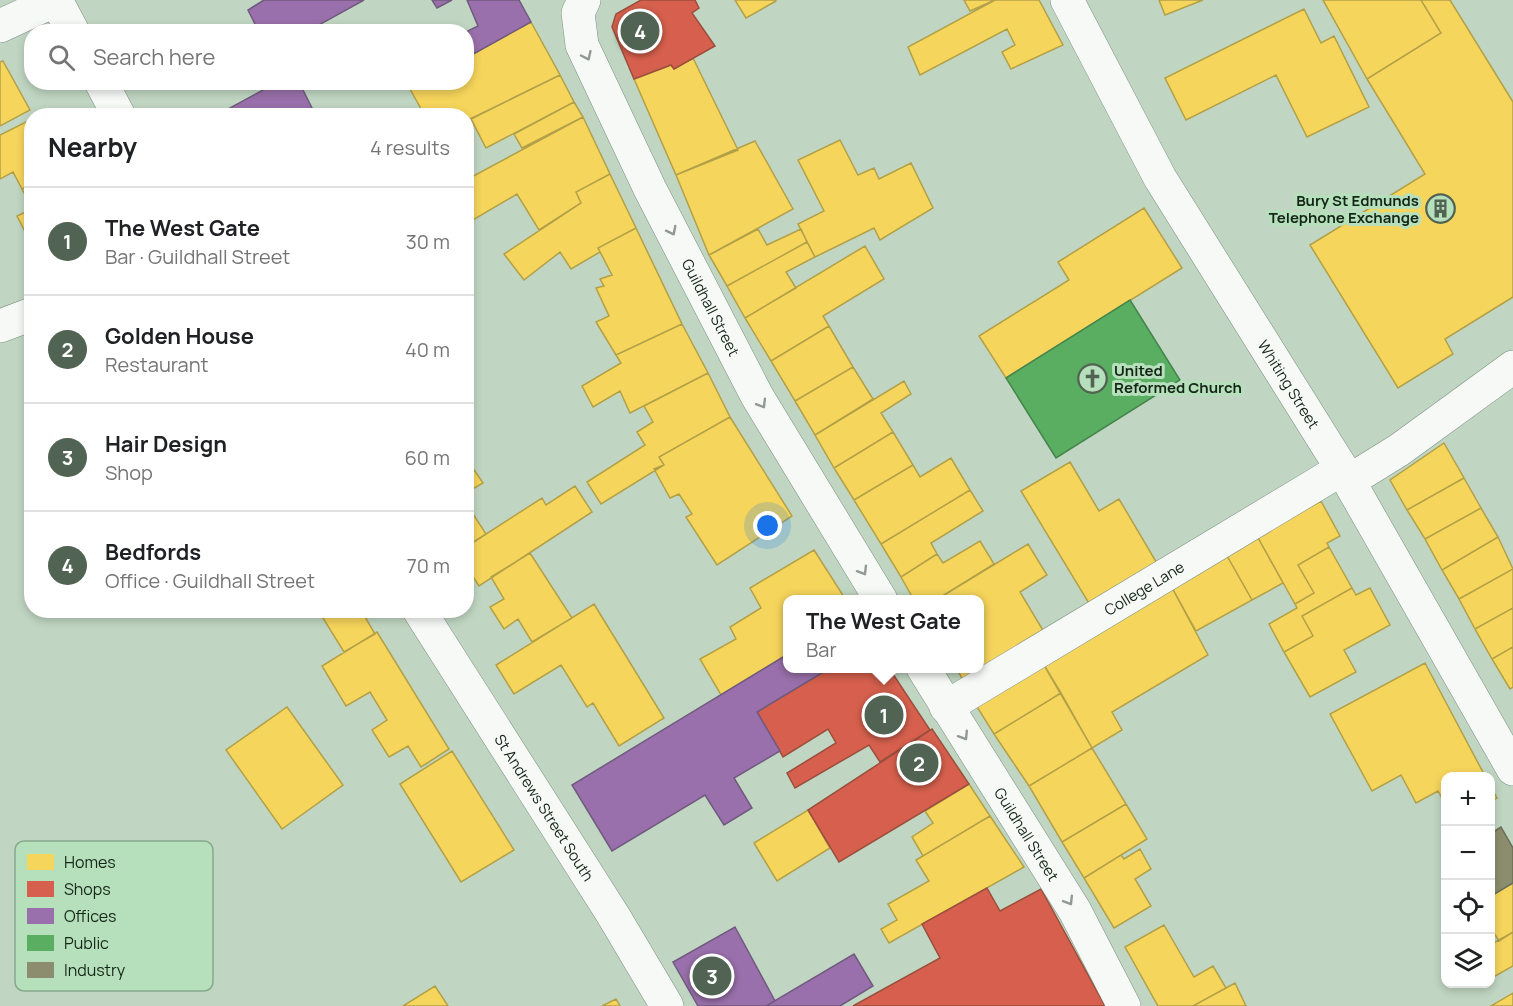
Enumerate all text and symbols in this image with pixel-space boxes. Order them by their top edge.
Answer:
pin: 4 [620,9,660,54]
search box [24,24,474,90]
icon: search [45,41,78,74]
text: Search here [93,42,215,72]
one-way arrow [580,49,592,60]
text: Nearby [48,129,137,165]
text: 4 results [370,134,450,161]
place label: Bury St Edmunds Telephone Exchange [1269,190,1419,228]
building icon: Bury St Edmunds Telephone Exchange [1424,193,1456,225]
text: The West Gate [105,213,260,243]
one-way arrow [665,225,676,235]
text: 1 [63,228,72,255]
text: 30 m [406,228,450,255]
text: Bar · Guildhall Street [105,243,290,270]
street label: Guildhall Street [677,255,745,360]
text: Golden House [105,321,254,351]
text: 2 [62,336,73,363]
text: 40 m [405,336,450,363]
street label: Whiting Street [1253,336,1325,433]
text: Restaurant [105,351,209,378]
place label: United Reformed Church [1114,360,1242,398]
church icon: United Reformed Church [1077,363,1109,395]
one-way arrow [755,398,766,408]
text: Hair Design [105,429,227,459]
text: 3 [62,444,73,471]
text: 60 m [404,444,450,471]
text: Shop [105,459,153,486]
your location [753,511,782,540]
text: Bedfords [105,537,201,567]
text: 4 [61,552,74,579]
text: 70 m [407,552,450,579]
street label: College Lane [1100,556,1188,620]
one-way arrow [856,565,868,575]
text: Office · Guildhall Street [105,567,315,594]
popup [783,595,984,673]
text: The West Gate [806,606,961,636]
text: Bar [806,636,837,663]
pin: 1 [864,692,904,738]
street label: St Andrews Street South [490,730,599,885]
one-way arrow [957,730,969,740]
pin: 2 [900,740,938,786]
map controls [1441,772,1495,988]
button: + [1441,772,1495,826]
street label: Guildhall Street [990,783,1064,885]
button: − [1441,826,1495,880]
legend [15,841,213,991]
text: Homes [64,851,116,873]
text: Shops [64,878,111,900]
button: locate [1441,880,1495,934]
one-way arrow [1061,895,1073,905]
text: Offices [64,905,117,927]
text: Public [64,932,109,954]
button: layers [1441,934,1495,988]
pin: 3 [692,954,732,998]
text: Industry [64,959,126,981]

